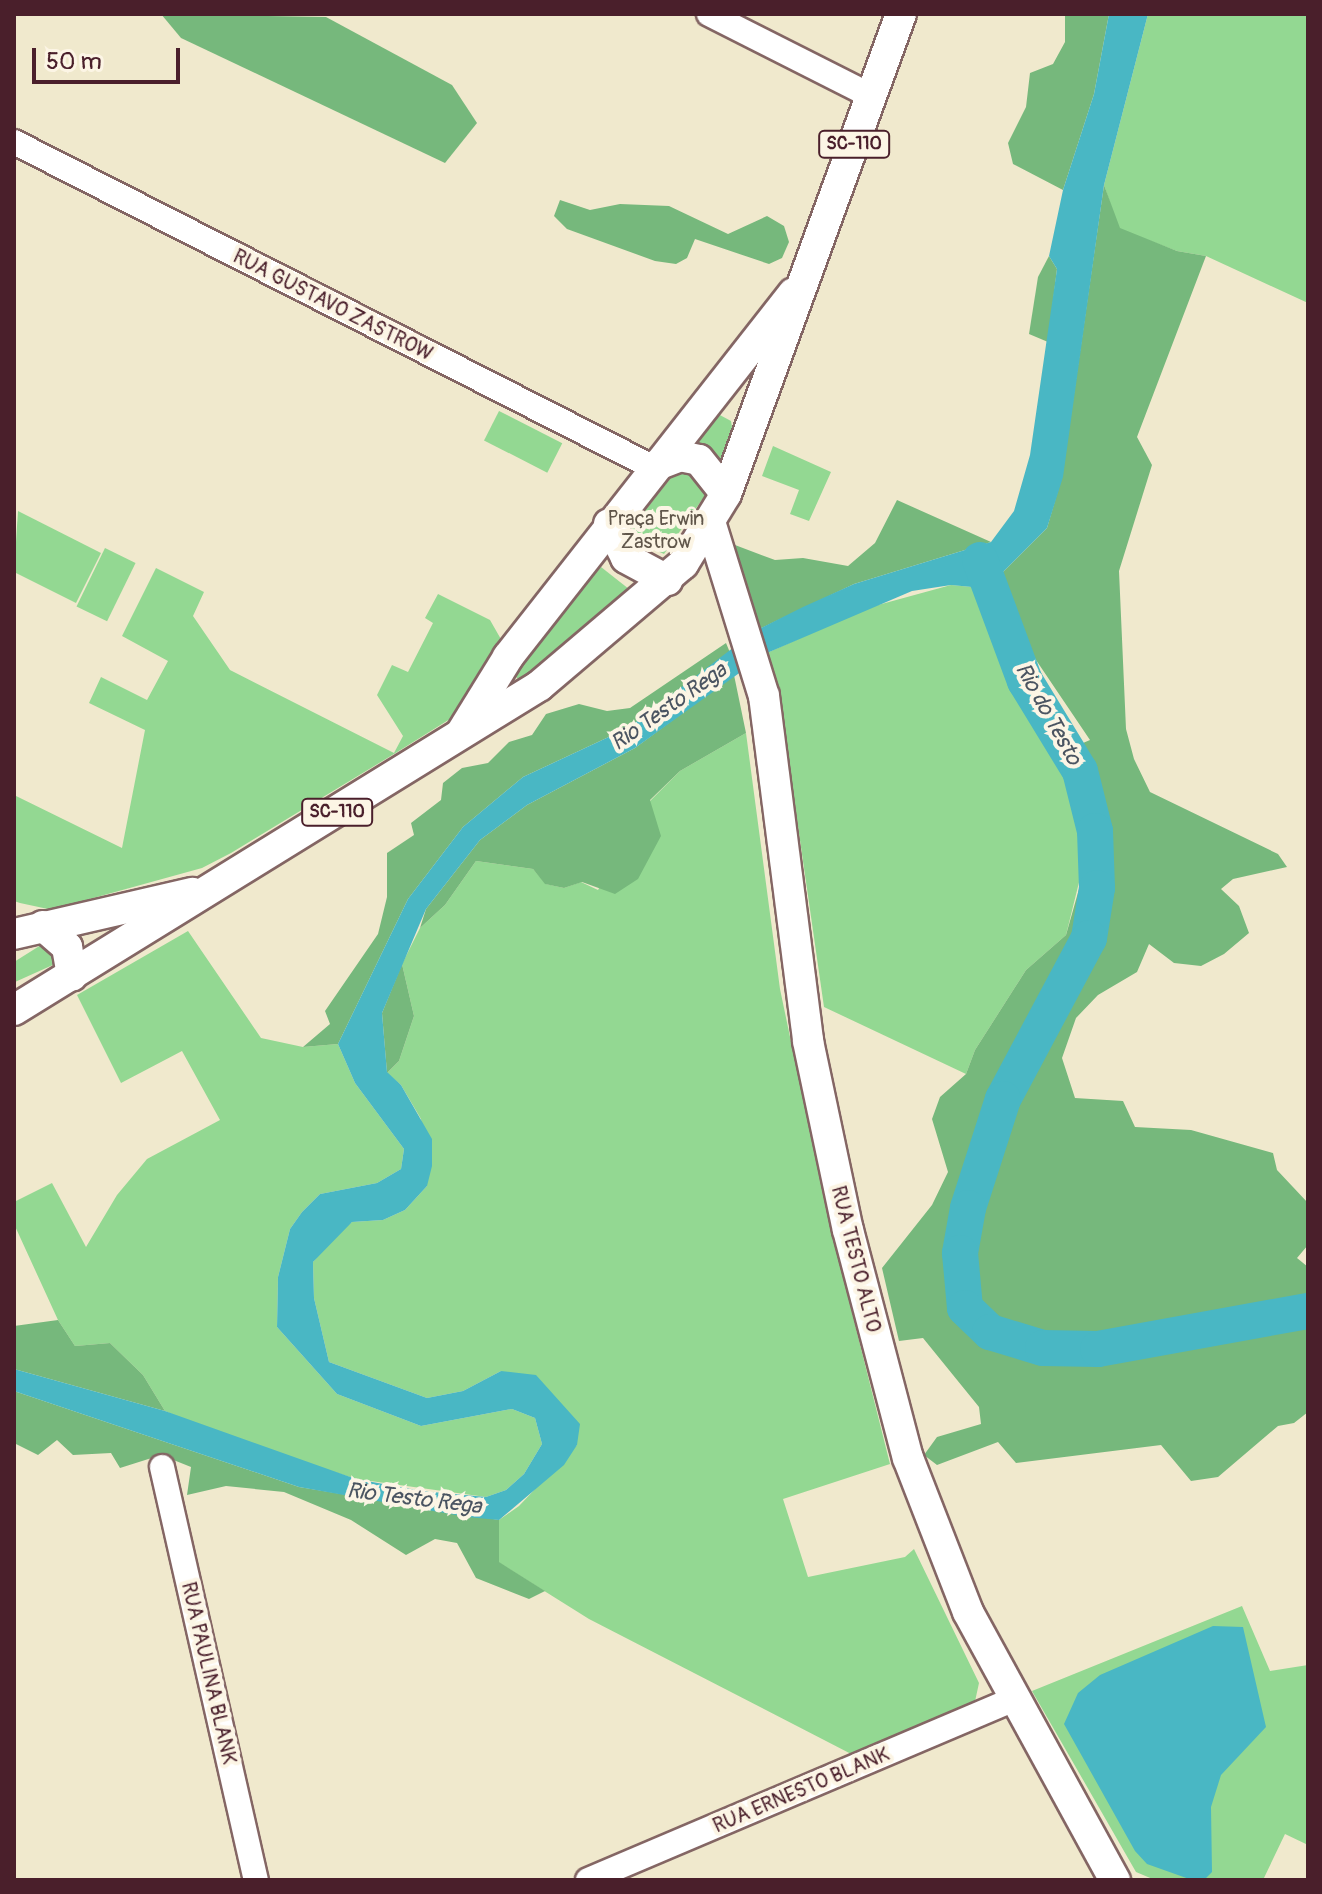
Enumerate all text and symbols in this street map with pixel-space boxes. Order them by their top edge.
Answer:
scale bar [36,32,184,82]
text: 50 m [46,47,102,76]
road number: SC-110 [818,130,890,158]
street label: RUA GUSTAVO ZASTROW [229,244,437,366]
park label: Praça Erwin Zastrow [608,506,704,553]
water label: Rio Testo Rega [606,657,732,757]
water label: Rio do Testo [1009,658,1087,770]
road number: SC-110 [301,798,373,826]
street label: RUA TESTO ALTO [826,1183,886,1335]
water label: Rio Testo Rega [345,1478,483,1520]
street label: RUA PAULINA BLANK [176,1580,242,1766]
street label: RUA ERNESTO BLANK [709,1742,893,1838]

